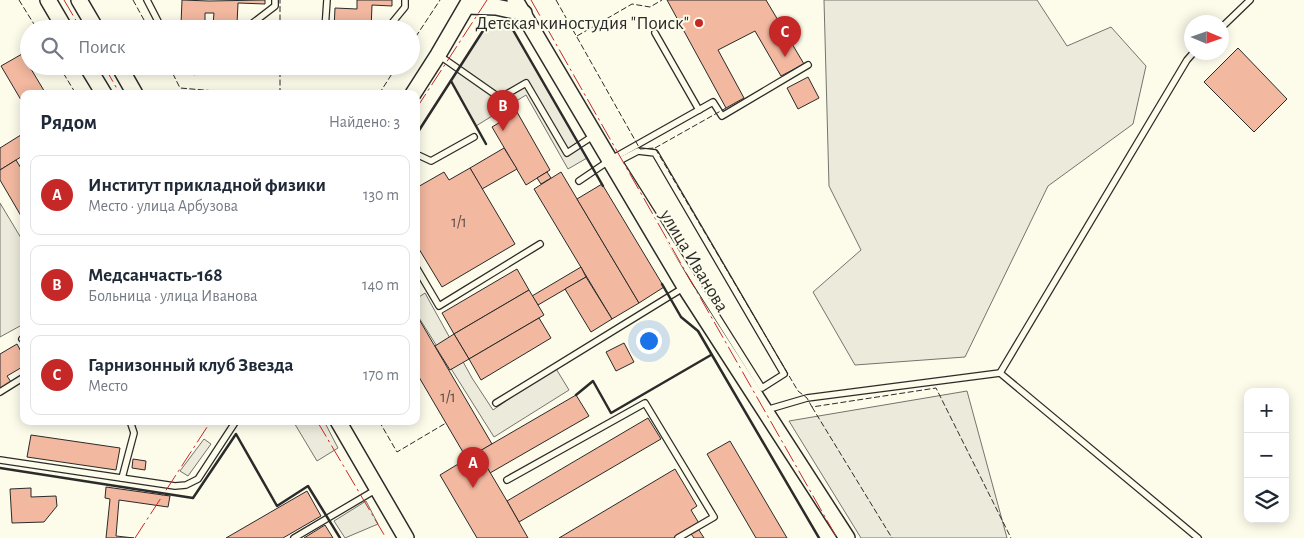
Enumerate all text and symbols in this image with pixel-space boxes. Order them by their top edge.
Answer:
place label: Детская киностудия "Поиск" [475,14,689,33]
north arrow [1184,15,1229,60]
pin: C [769,16,801,57]
marker: Детская киностудия "Поиск" [693,17,705,29]
search box [20,20,420,75]
icon: search [38,34,66,62]
text: Поиск [78,38,125,57]
pin: B [487,90,519,131]
text: Рядом [40,112,97,133]
text: Найдено: 3 [329,114,400,130]
text: Институт прикладной физики [88,176,326,195]
text: A [52,187,62,203]
text: 130 m [363,187,399,203]
text: Место · улица Арбузова [88,198,238,214]
street label: улица Иванова [656,206,732,316]
house number: 1/1 [451,214,467,230]
text: Медсанчасть-168 [88,266,223,285]
text: B [52,277,62,293]
text: 140 m [362,277,399,293]
text: Больница · улица Иванова [88,288,258,304]
your location [636,328,662,354]
text: Гарнизонный клуб Звезда [88,356,294,375]
text: C [53,367,61,383]
text: 170 m [363,367,399,383]
text: Место [88,378,128,394]
map controls [1244,388,1289,523]
button: + [1244,388,1289,433]
house number: 1/1 [440,389,456,405]
button: − [1244,433,1289,478]
pin: A [457,447,489,488]
button: layers [1244,478,1289,523]

